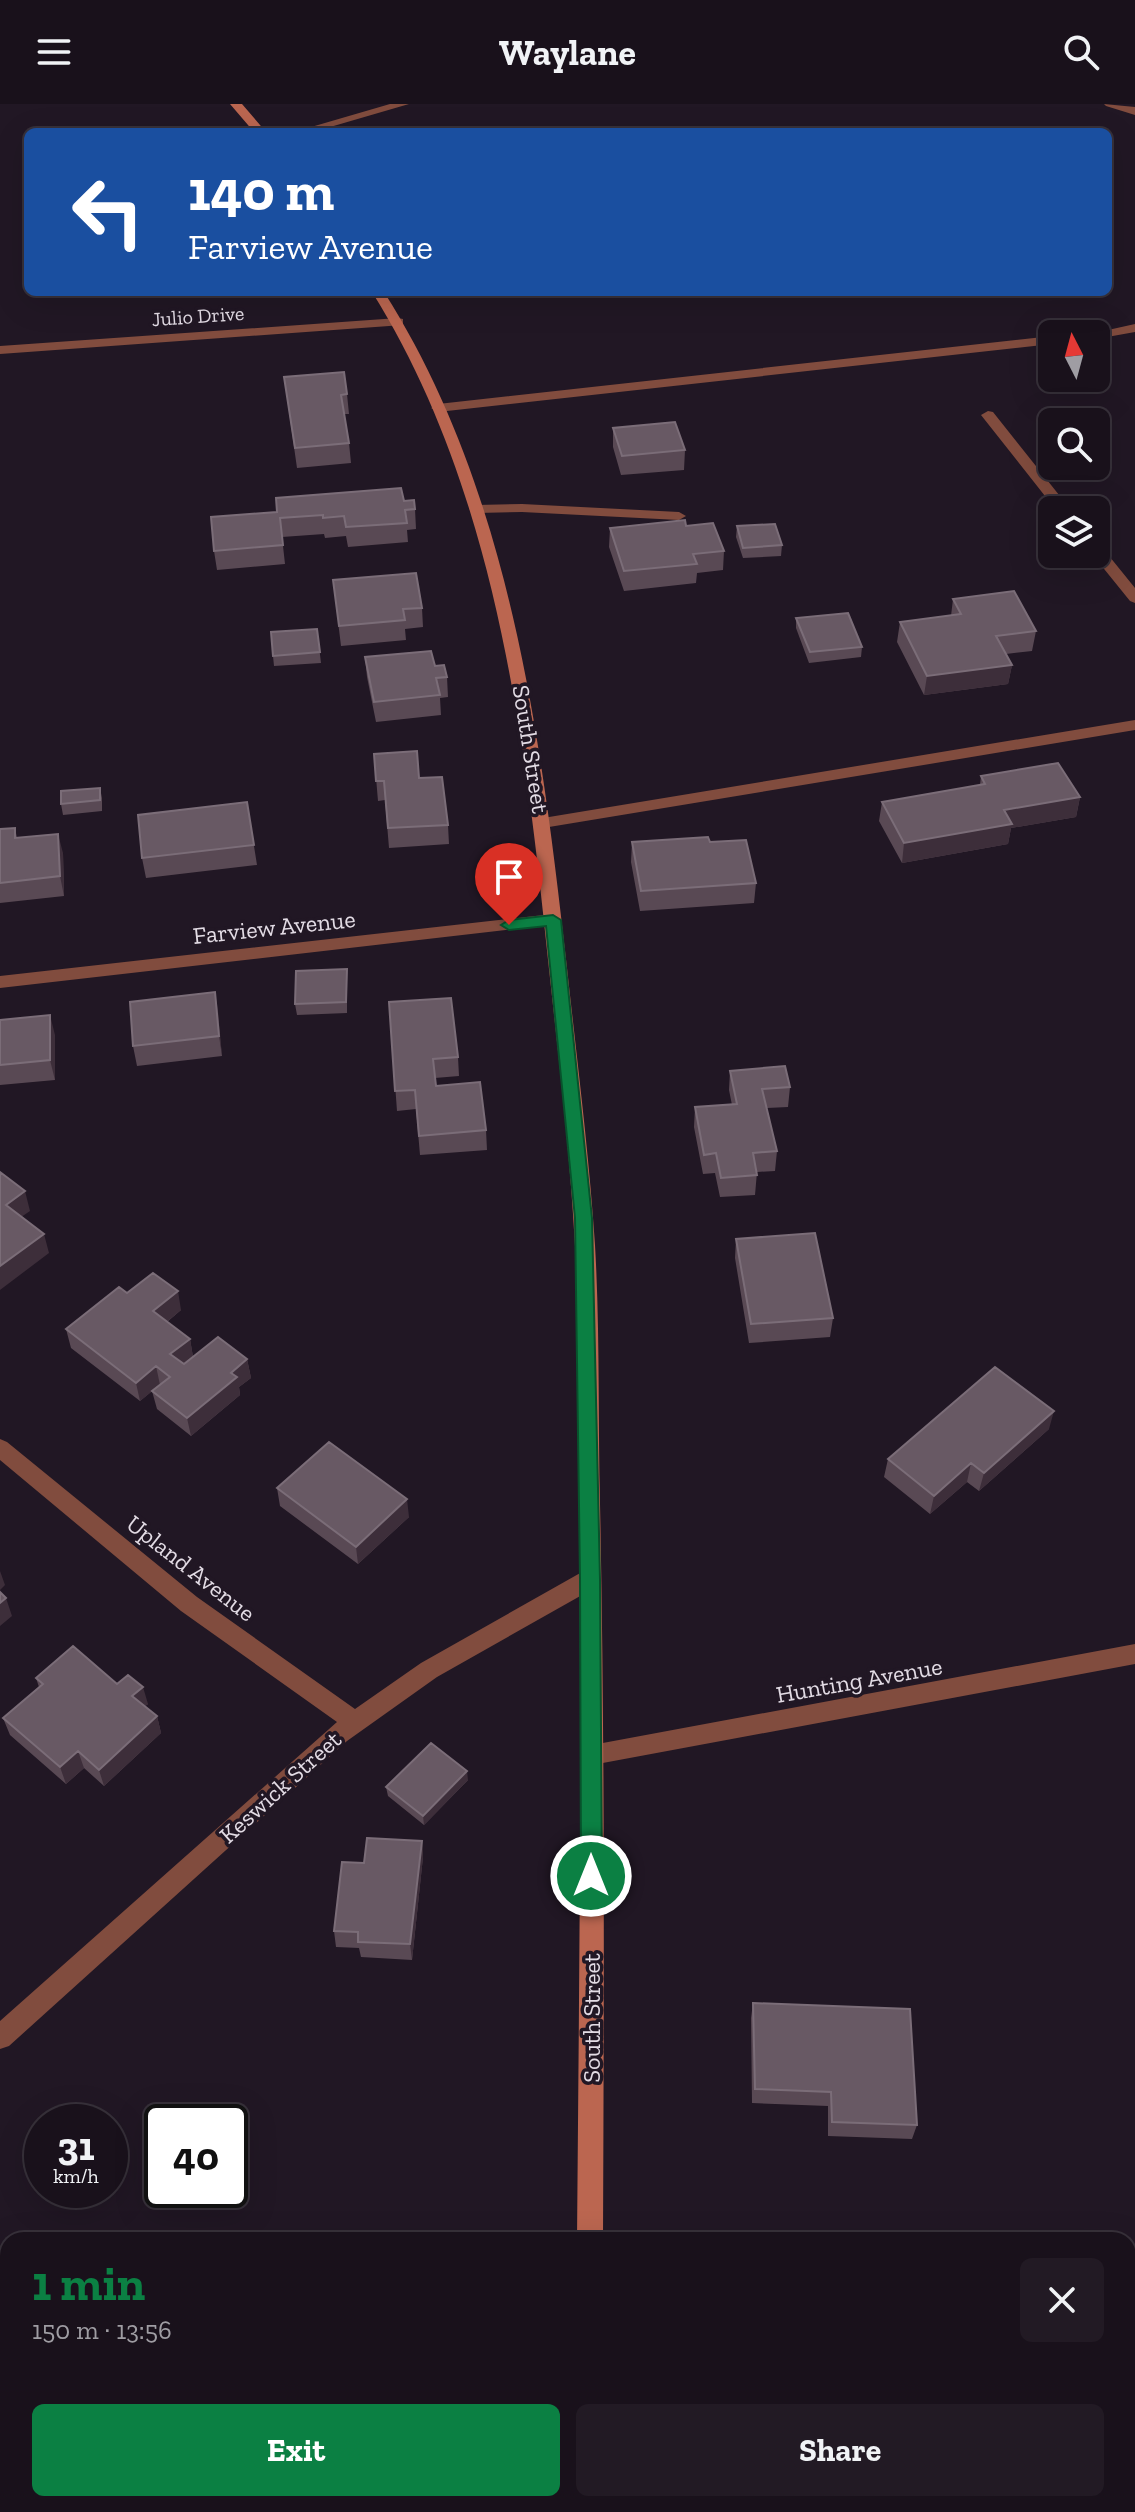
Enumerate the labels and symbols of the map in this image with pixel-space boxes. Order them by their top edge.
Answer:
street label: Julio Drive [151,301,245,331]
north arrow [1038,320,1110,392]
street label: South Street [507,683,555,815]
pin [475,843,543,925]
street label: Farview Avenue [191,904,357,950]
street label: Upland Avenue [121,1509,261,1627]
street label: Hunting Avenue [774,1651,944,1709]
street label: Keswick Street [213,1725,347,1849]
position arrow [549,1834,633,1918]
street label: South Street [577,1953,606,2083]
speed limit sign: 40 [144,2104,248,2208]

